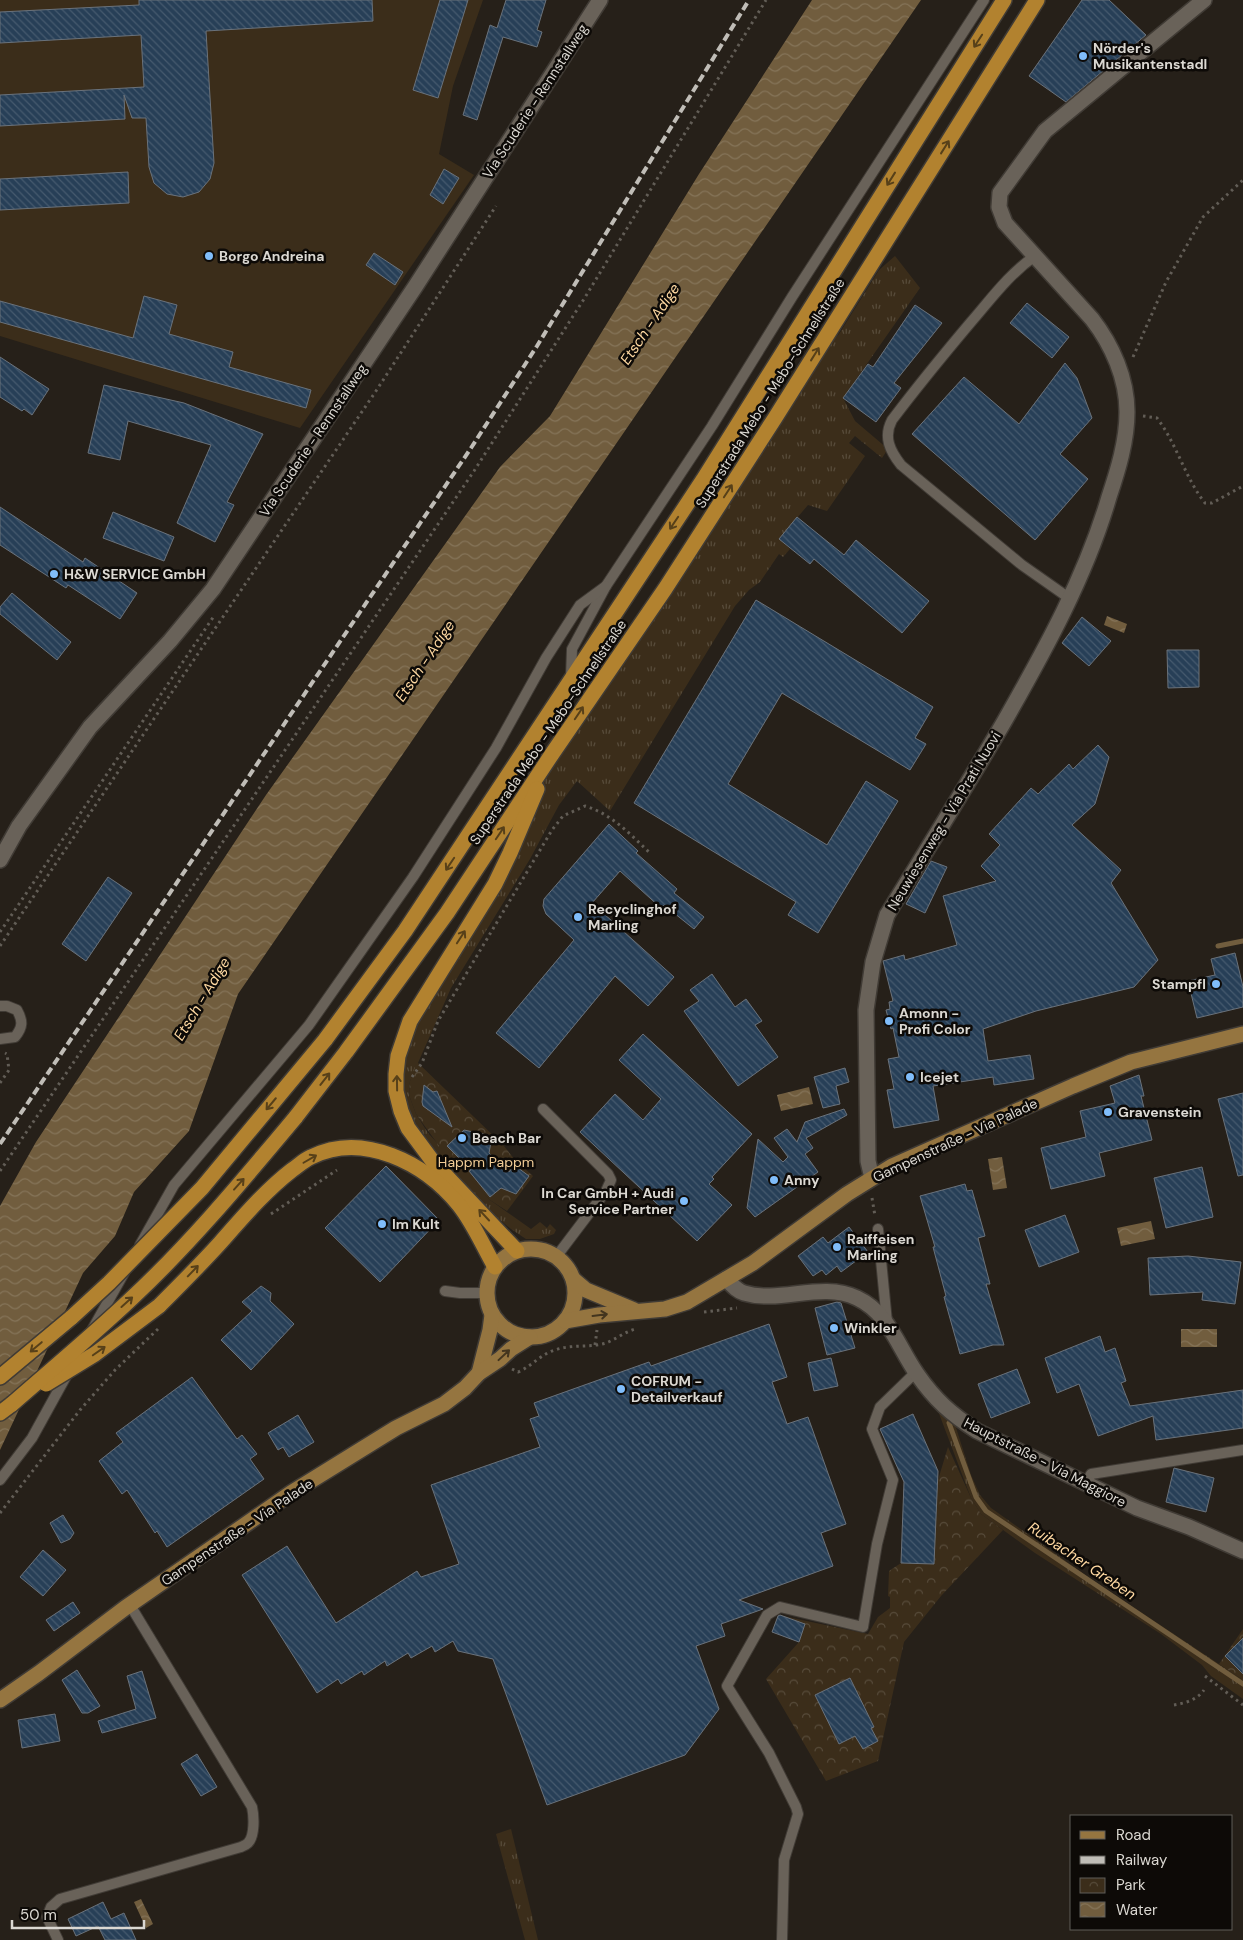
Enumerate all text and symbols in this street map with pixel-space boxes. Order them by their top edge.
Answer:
street label: Via Scuderie - Rennstallweg [478,20,592,182]
one-way arrow [973,34,983,48]
place label: Nörder's Musikantenstadl [1093,39,1207,73]
marker: Nörder's Musikantenstadl [1077,50,1089,62]
one-way arrow [940,140,950,154]
one-way arrow [886,171,896,185]
place label: Borgo Andreina [219,247,324,265]
marker: Borgo Andreina [203,250,215,262]
street label: Superstrada Mebo - Mebo-Schnellstraße [691,275,849,511]
water label: Etsch - Adige [615,279,685,369]
one-way arrow [810,347,820,361]
street label: Via Scuderie - Rennstallweg [255,360,371,520]
one-way arrow [723,484,733,498]
one-way arrow [669,516,679,530]
place label: H&W SERVICE GmbH [64,565,206,583]
marker: H&W SERVICE GmbH [48,568,60,580]
water label: Etsch - Adige [390,616,460,706]
street label: Superstrada Mebo - Mebo-Schnellstraße [466,616,630,848]
one-way arrow [575,707,585,721]
street label: Neuwiesenweg - Via Prati Nuovi [883,728,1005,914]
one-way arrow [495,826,505,840]
one-way arrow [445,856,455,870]
place label: Recyclinghof Marling [588,900,677,934]
marker: Recyclinghof Marling [572,911,584,923]
one-way arrow [457,931,467,945]
water label: Etsch - Adige [169,953,235,1044]
place label: Stampfl [1152,975,1206,993]
marker: Stampfl [1210,978,1222,990]
place label: Amonn - Profi Color [899,1004,971,1038]
marker: Amonn - Profi Color [883,1015,895,1027]
place label: Icejet [920,1068,959,1086]
marker: Icejet [904,1071,916,1083]
one-way arrow [319,1073,330,1086]
one-way arrow [392,1076,401,1092]
street label: Gampenstraße - Via Palade [870,1094,1040,1186]
one-way arrow [265,1098,276,1111]
place label: Gravenstein [1118,1103,1201,1121]
marker: Gravenstein [1102,1106,1114,1118]
place label: Beach Bar [472,1129,541,1147]
marker: Beach Bar [456,1132,468,1144]
one-way arrow [302,1153,316,1163]
park label: Happm Pappm [438,1153,534,1171]
place label: Anny [784,1171,820,1189]
marker: Anny [768,1174,780,1186]
one-way arrow [233,1178,245,1191]
place label: In Car GmbH + Audi Service Partner [541,1184,674,1218]
marker: In Car GmbH + Audi Service Partner [678,1195,690,1207]
one-way arrow [478,1209,490,1222]
place label: Im Kult [392,1215,440,1233]
marker: Im Kult [376,1218,388,1230]
place label: Raiffeisen Marling [847,1230,914,1264]
marker: Raiffeisen Marling [831,1241,843,1253]
one-way arrow [187,1264,199,1277]
one-way arrow [121,1296,134,1308]
one-way arrow [592,1310,608,1320]
place label: Winkler [844,1319,897,1337]
marker: Winkler [828,1322,840,1334]
one-way arrow [30,1342,43,1353]
one-way arrow [91,1346,105,1356]
one-way arrow [498,1349,511,1361]
place label: COFRUM - Detailverkauf [631,1372,723,1406]
marker: COFRUM - Detailverkauf [615,1383,627,1395]
street label: Hauptstraße - Via Maggiore [961,1413,1129,1511]
street label: Gampenstraße - Via Palade [158,1474,316,1590]
water label: Ruibacher Greben [1024,1517,1140,1605]
legend [1070,1815,1233,1930]
text: Road [1116,1825,1151,1845]
text: Railway [1116,1850,1168,1870]
text: Park [1116,1875,1146,1895]
scale bar [12,1898,145,1930]
text: Water [1116,1900,1158,1920]
text: 50 m [20,1905,57,1925]

